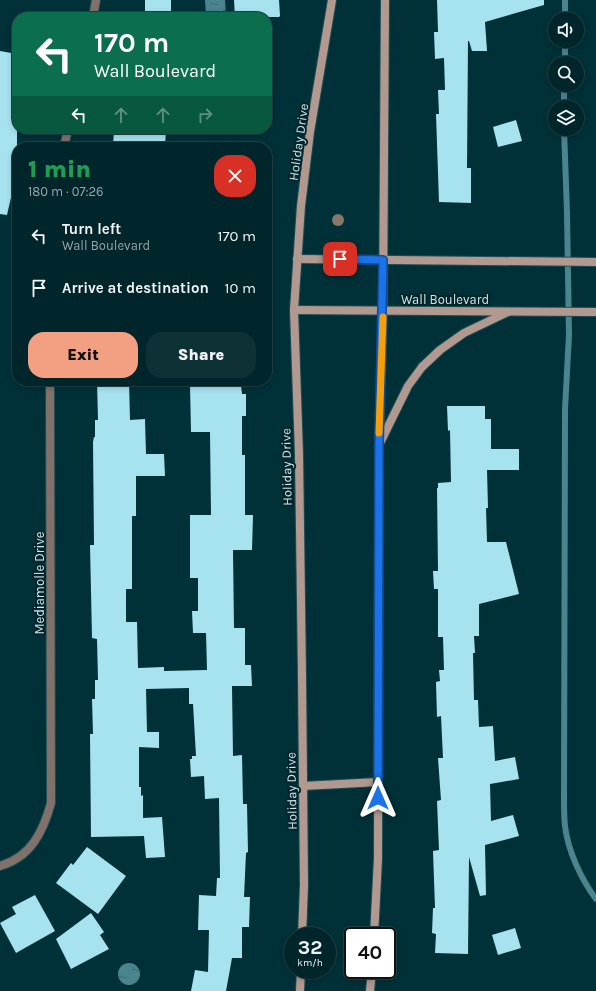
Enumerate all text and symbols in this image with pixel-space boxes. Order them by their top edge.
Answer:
map controls [548,12,584,136]
button: sound [548,12,584,48]
text: 170 m [94,26,169,59]
icon: left [28,28,80,80]
button: search [548,56,584,92]
text: Wall Boulevard [94,60,216,82]
button: layers [548,100,584,136]
street label: Holiday Drive [286,102,311,182]
icon: left [68,104,90,126]
icon: ahead [110,104,132,126]
icon: ahead [152,104,174,126]
icon: right [194,104,216,126]
text: 1 min [28,155,91,183]
button: close [214,155,256,197]
text: 180 m · 07:26 [28,184,104,199]
text: Turn left [62,220,121,238]
icon: left [28,225,50,247]
text: 170 m [218,227,256,245]
text: Wall Boulevard [62,238,150,253]
pin [323,242,357,276]
icon: arrive [329,248,351,270]
icon: arrive [28,277,50,299]
text: Arrive at destination [62,279,209,297]
text: 10 m [225,279,256,297]
street label: Wall Boulevard [401,292,489,307]
button: Exit [28,332,138,378]
button: Share [146,332,256,378]
street label: Holiday Drive [278,428,295,506]
street label: Mediamolle Drive [32,531,47,635]
street label: Holiday Drive [283,752,300,830]
position arrow [357,777,399,819]
speed limit sign: 40 [344,927,396,979]
text: 32 [298,936,322,959]
text: km/h [297,957,323,969]

